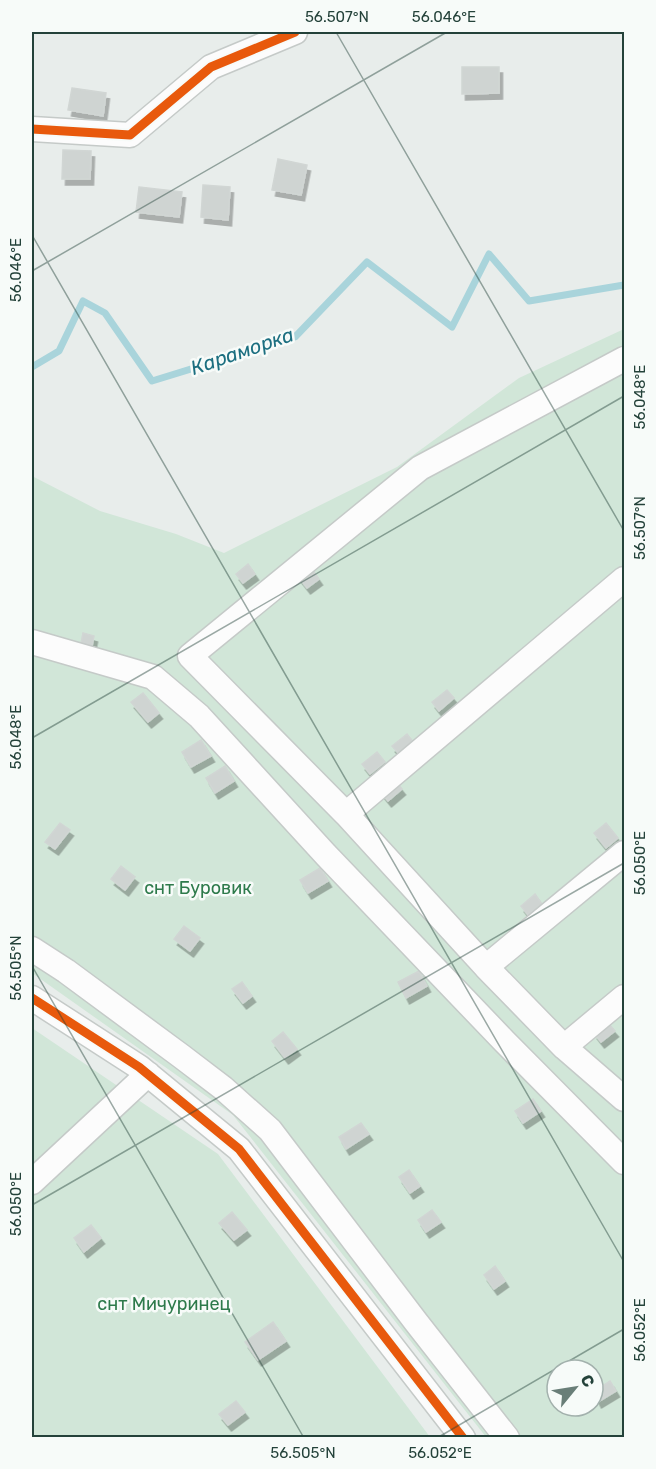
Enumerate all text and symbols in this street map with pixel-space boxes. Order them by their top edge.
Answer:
text: 56.507°N [305,8,369,26]
text: 56.046°E [412,8,476,26]
text: 56.046°E [7,238,25,302]
water label: Караморка [187,322,297,380]
text: 56.048°E [631,365,649,429]
text: 56.507°N [631,496,649,560]
text: 56.048°E [7,705,25,769]
text: 56.050°E [631,831,649,895]
park label: снт Буровик [144,877,252,899]
text: 56.505°N [7,935,25,1001]
text: 56.050°E [7,1172,25,1236]
park label: снт Мичуринец [97,1293,231,1315]
text: 56.052°E [631,1298,649,1362]
north arrow [545,1358,605,1418]
text: С [577,1371,599,1390]
text: 56.505°N [270,1444,336,1462]
text: 56.052°E [408,1444,472,1462]

